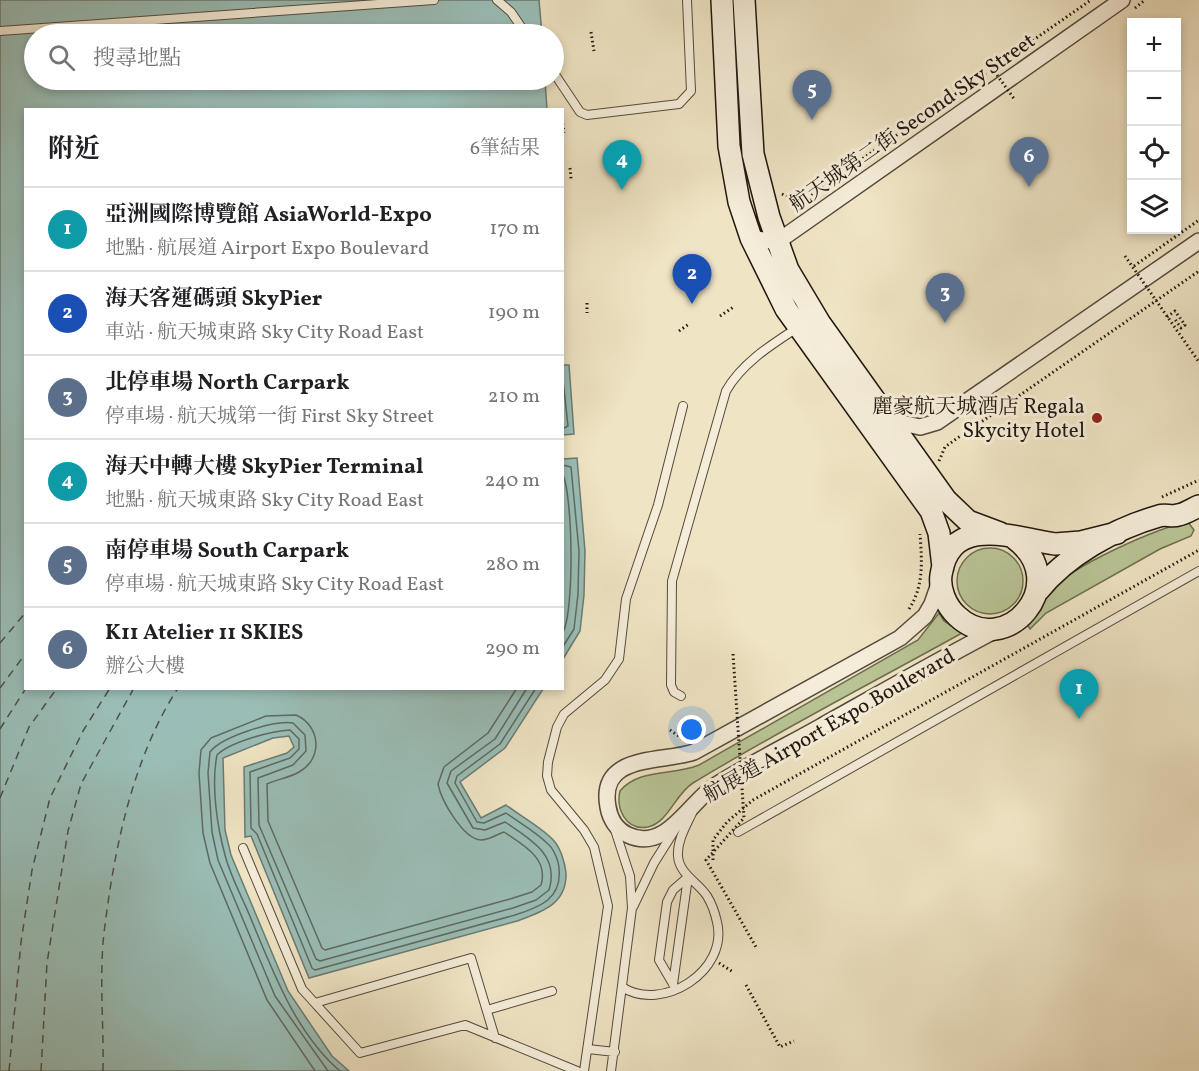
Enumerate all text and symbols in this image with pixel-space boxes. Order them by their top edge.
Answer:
map controls [1127,18,1181,234]
button: + [1127,18,1181,72]
search box [24,24,564,90]
street label: 航天城第二街 Second Sky Street [784,27,1042,219]
icon: search [45,41,78,74]
text: 搜尋地點 [93,44,181,75]
pin: 5 [792,70,832,120]
button: − [1127,72,1181,126]
button: locate [1127,126,1181,180]
text: 附近 [48,132,100,168]
text: 6筆結果 [470,135,540,163]
pin: 6 [1010,138,1048,187]
pin: 4 [602,140,642,190]
button: layers [1127,180,1181,234]
text: 亞洲國際博覽館 AsiaWorld-Expo [105,200,432,231]
text: 1 [63,215,72,243]
text: 170 m [490,215,540,243]
text: 地點 · 航展道 Airport Expo Boulevard [105,235,429,263]
pin: 2 [672,254,712,304]
pin: 3 [926,274,964,323]
text: 海天客運碼頭 SkyPier [105,284,322,315]
text: 2 [62,299,73,327]
text: 190 m [488,299,540,327]
text: 車站 · 航天城東路 Sky City Road East [105,319,424,347]
text: 北停車場 North Carpark [105,368,350,399]
text: 3 [62,383,73,411]
text: 210 m [488,383,540,411]
place label: 麗豪航天城酒店 Regala Skycity Hotel [872,393,1085,446]
text: 停車場 · 航天城第一街 First Sky Street [105,403,434,431]
marker: 麗豪航天城酒店 Regala Skycity Hotel [1090,411,1104,425]
text: 海天中轉大樓 SkyPier Terminal [105,452,424,483]
text: 4 [61,467,74,495]
text: 240 m [485,467,540,495]
text: 地點 · 航天城東路 Sky City Road East [105,487,424,515]
text: 南停車場 South Carpark [105,536,349,567]
text: 5 [63,551,72,579]
text: 280 m [485,551,540,579]
text: 停車場 · 航天城東路 Sky City Road East [105,571,444,599]
text: K11 Atelier 11 SKIES [105,618,303,649]
text: 6 [62,635,73,663]
text: 290 m [485,635,540,663]
street label: 航展道 Airport Expo Boulevard [699,642,961,810]
text: 辦公大樓 [105,653,185,681]
pin: 1 [1060,670,1098,719]
your location [677,715,706,744]

